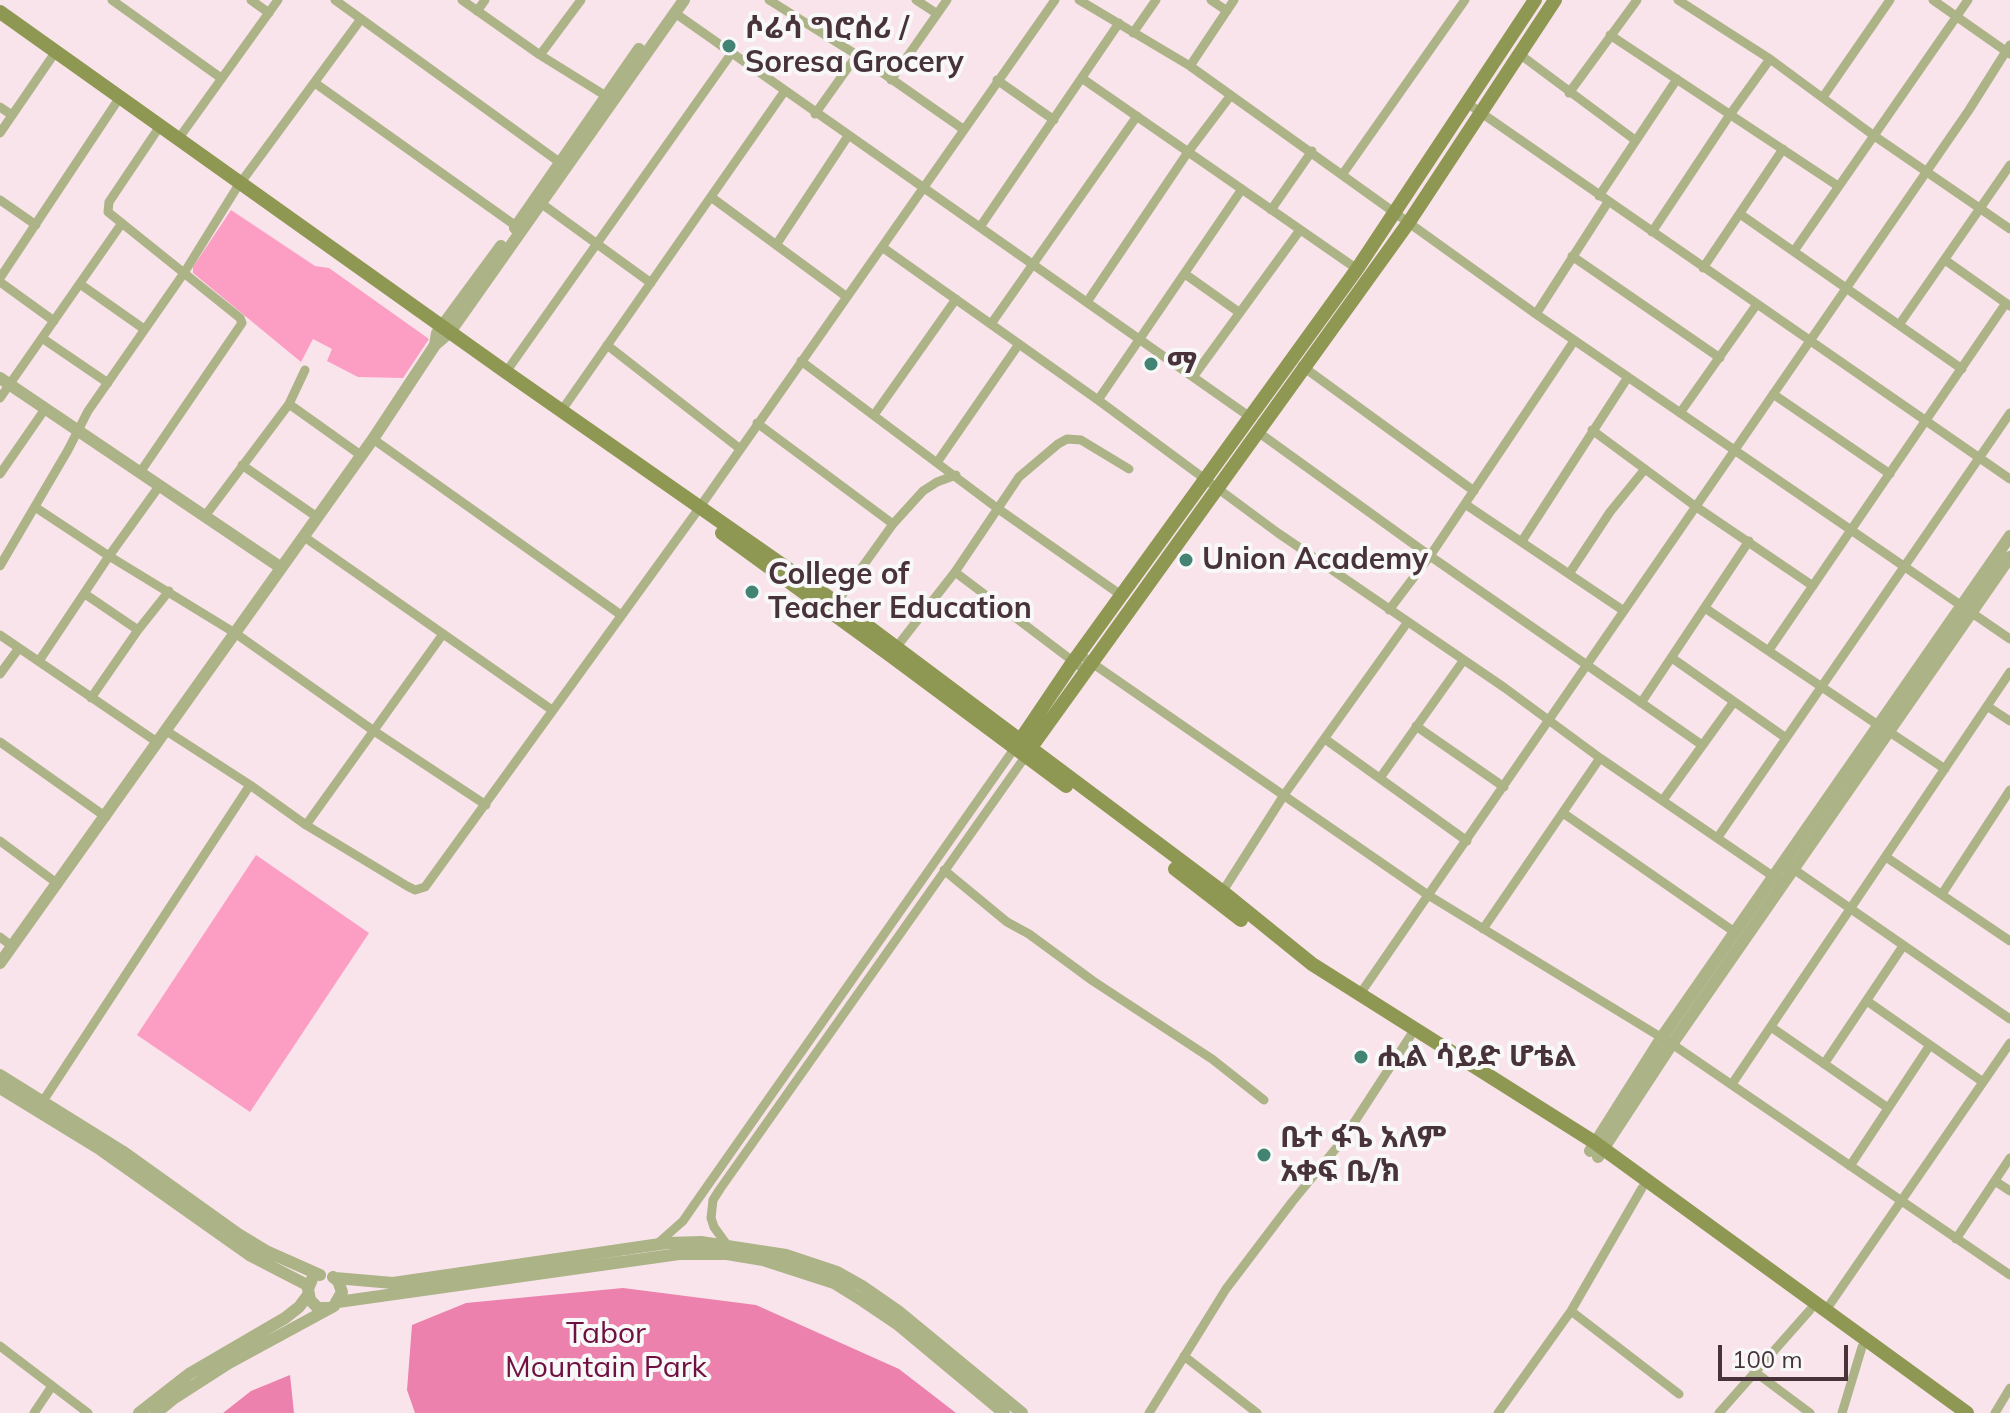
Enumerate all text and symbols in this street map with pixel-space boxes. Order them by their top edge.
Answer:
place label: ሶሬሳ ግሮሰሪ / Soresa Grocery [745,11,964,82]
marker: ሶሬሳ ግሮሰሪ / Soresa Grocery [720,37,738,55]
place label: ማ [1167,346,1197,382]
marker: ማ [1142,355,1160,373]
place label: Union Academy [1202,542,1428,578]
marker: Union Academy [1177,551,1195,569]
place label: College of Teacher Education [768,557,1032,628]
marker: College of Teacher Education [743,583,761,601]
place label: ሒል ሳይድ ሆቴል [1377,1039,1576,1075]
marker: ሒል ሳይድ ሆቴል [1352,1048,1370,1066]
place label: ቤተ ፋጌ አለም አቀፍ ቤ/ክ [1280,1120,1447,1190]
marker: ቤተ ፋጌ አለም አቀፍ ቤ/ክ [1255,1146,1273,1164]
park label: Tabor Mountain Park [505,1316,707,1386]
scale bar [1722,1329,1852,1379]
text: 100 m [1732,1344,1803,1374]

